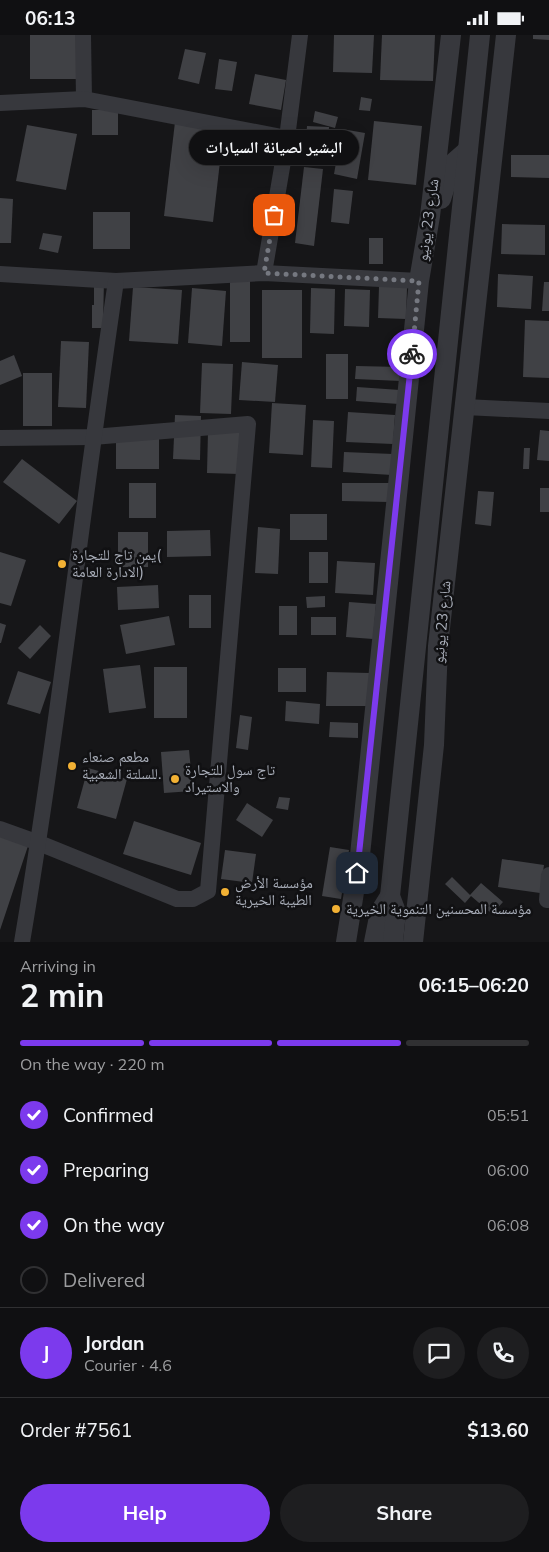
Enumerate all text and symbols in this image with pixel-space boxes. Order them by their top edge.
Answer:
text: 06:13 [25,6,75,30]
callout: البشير لصيانة السيارات [189,130,359,165]
text: البشير لصيانة السيارات [206,137,342,157]
street label: شارع 23 يونيو [412,177,444,263]
pin [253,194,295,236]
icon: bag [260,201,288,229]
courier [387,329,437,379]
icon: bike [398,340,426,368]
place label: يمن تاج للتجارة( الادارة العامة) [72,545,161,581]
marker: يمن تاج للتجارة( الادارة العامة) [56,558,68,570]
street label: شارع 23 يونيو [428,580,456,664]
place label: مطعم صنعاء للسلتة الشعبية. [82,747,161,783]
marker: مطعم صنعاء للسلتة الشعبية. [66,760,78,772]
place label: تاج سول للتجارة والاستيراد [185,760,276,796]
marker: تاج سول للتجارة والاستيراد [169,773,181,785]
pin [336,852,378,894]
icon: home [343,859,371,887]
place label: مؤسسة الأرض الطيبة الخيرية [235,873,313,909]
marker: مؤسسة الأرض الطيبة الخيرية [219,886,231,898]
place label: مؤسسة المحسنين التنموية الخيرية [346,899,532,919]
marker: مؤسسة المحسنين التنموية الخيرية [330,903,342,915]
text: Arriving in [20,956,96,976]
text: 06:15–06:20 [419,973,529,997]
text: 2 min [20,975,104,1015]
text: On the way · 220 m [20,1054,165,1074]
icon: check [20,1101,48,1129]
text: Confirmed [63,1103,154,1127]
text: 05:51 [487,1105,529,1125]
icon: check [20,1156,48,1184]
text: Preparing [63,1158,149,1182]
text: 06:00 [487,1160,529,1180]
icon: check [20,1211,48,1239]
text: On the way [63,1213,165,1237]
text: 06:08 [487,1215,529,1235]
text: Delivered [63,1268,145,1292]
button: chat [413,1327,465,1379]
button: phone [477,1327,529,1379]
text: Jordan [84,1331,144,1355]
text: J [43,1341,49,1365]
text: Courier · 4.6 [84,1355,172,1375]
text: Order #7561 [20,1418,132,1442]
text: $13.60 [467,1418,529,1442]
button: Help [20,1484,270,1542]
button: Share [280,1484,529,1542]

